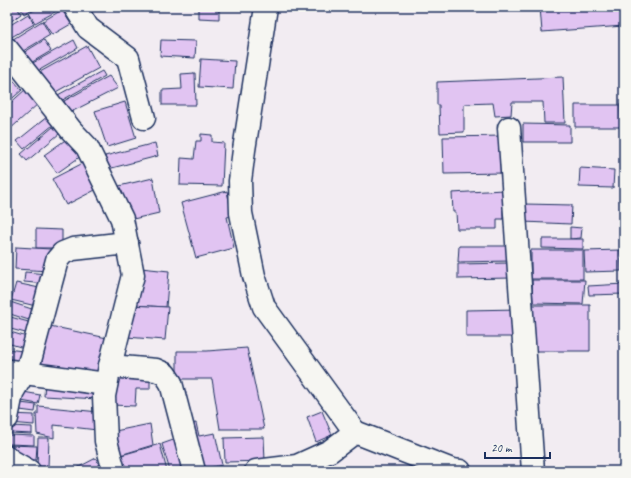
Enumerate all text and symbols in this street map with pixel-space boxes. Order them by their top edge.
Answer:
scale bar [485,434,550,460]
text: 20 m [491,440,513,456]

